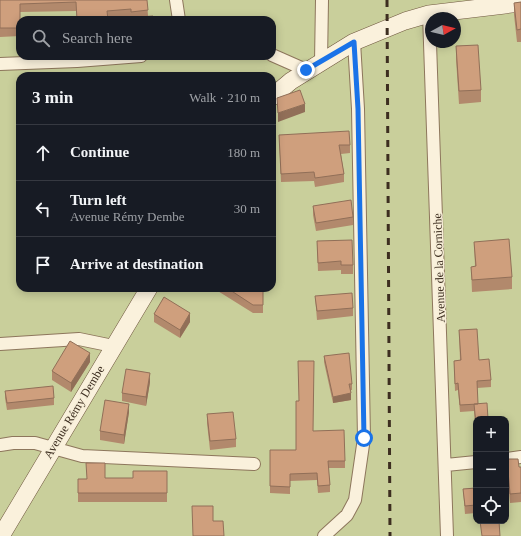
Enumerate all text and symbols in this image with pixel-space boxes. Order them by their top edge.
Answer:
north arrow [425,12,461,48]
search box [16,16,276,60]
icon: search [30,27,52,49]
text: Search here [62,30,132,46]
route end [297,61,315,79]
text: 3 min [32,88,73,107]
text: Walk · 210 m [189,90,260,105]
icon: ahead [32,142,54,164]
text: Continue [70,144,129,160]
text: 180 m [227,145,260,160]
text: Turn left [70,192,127,208]
icon: left [32,198,54,220]
text: 30 m [234,201,260,216]
text: Avenue Rémy Dembe [70,209,185,224]
street label: Avenue de la Corniche [430,213,448,323]
icon: arrive [32,254,54,276]
text: Arrive at destination [70,256,203,272]
street label: Avenue Rémy Dembe [41,363,107,461]
map controls [473,416,509,524]
button: + [473,416,509,452]
route start [355,429,373,447]
button: − [473,452,509,488]
button: locate [473,488,509,524]

